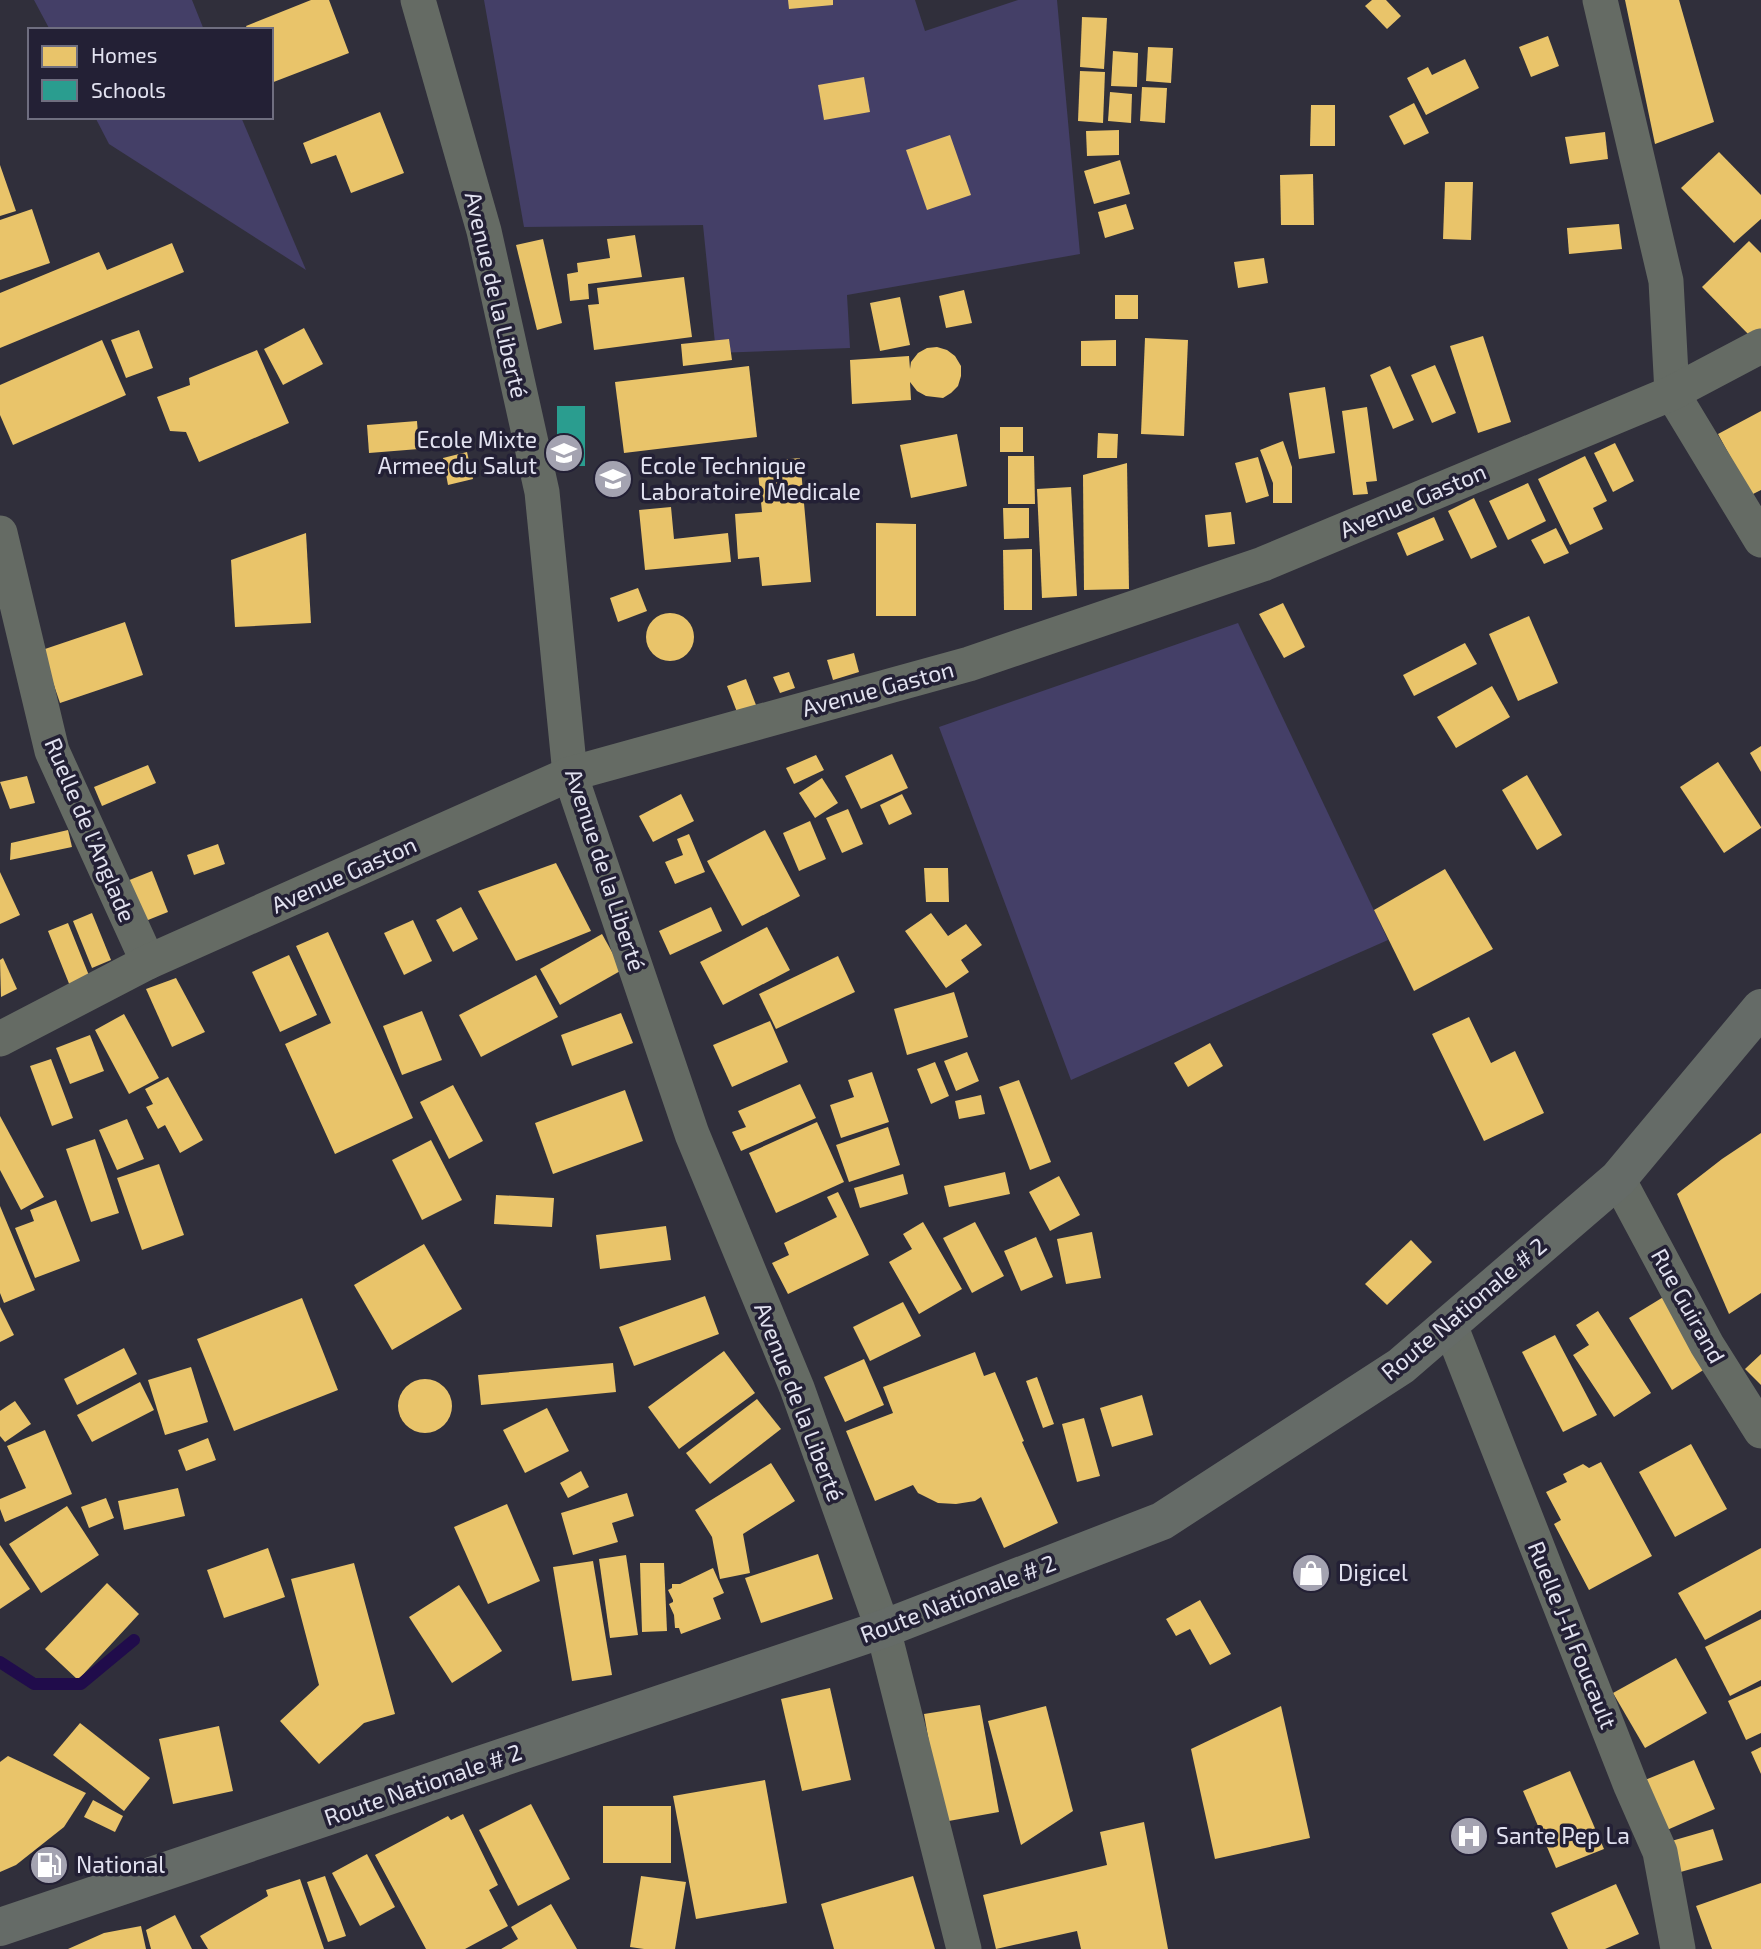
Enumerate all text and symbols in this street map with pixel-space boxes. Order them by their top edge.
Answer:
legend [28,28,273,119]
text: Homes [91,42,157,67]
text: Schools [91,77,166,102]
street label: Avenue de la Liberté [460,189,534,401]
place label: Ecole Mixte Armee du Salut [378,425,537,479]
school or university icon: Ecole Mixte Armee du Salut [543,432,585,474]
place label: Ecole Technique Laboratoire Medicale [640,451,861,505]
street label: Avenue Gaston [1335,457,1490,543]
school or university icon: Ecole Technique Laboratoire Medicale [592,458,634,500]
street label: Avenue Gaston [799,654,957,722]
street label: Ruelle de l'Anglade [39,733,142,926]
street label: Avenue de la Liberté [560,765,652,974]
street label: Avenue Gaston [267,830,421,919]
street label: Route Nationale # 2 [1375,1231,1552,1385]
street label: Rue Guirand [1646,1243,1732,1368]
street label: Avenue de la Liberté [749,1298,851,1505]
street label: Ruelle J-H Foucault [1523,1537,1623,1733]
street label: Route Nationale # 2 [856,1548,1059,1648]
shop icon: Digicel [1290,1552,1332,1594]
place label: Digicel [1338,1558,1408,1586]
street label: Route Nationale # 2 [320,1737,525,1831]
hospital icon: Sante Pep La [1448,1815,1490,1857]
place label: Sante Pep La [1496,1821,1630,1849]
fuel station icon: National [28,1844,70,1886]
place label: National [76,1850,165,1878]

